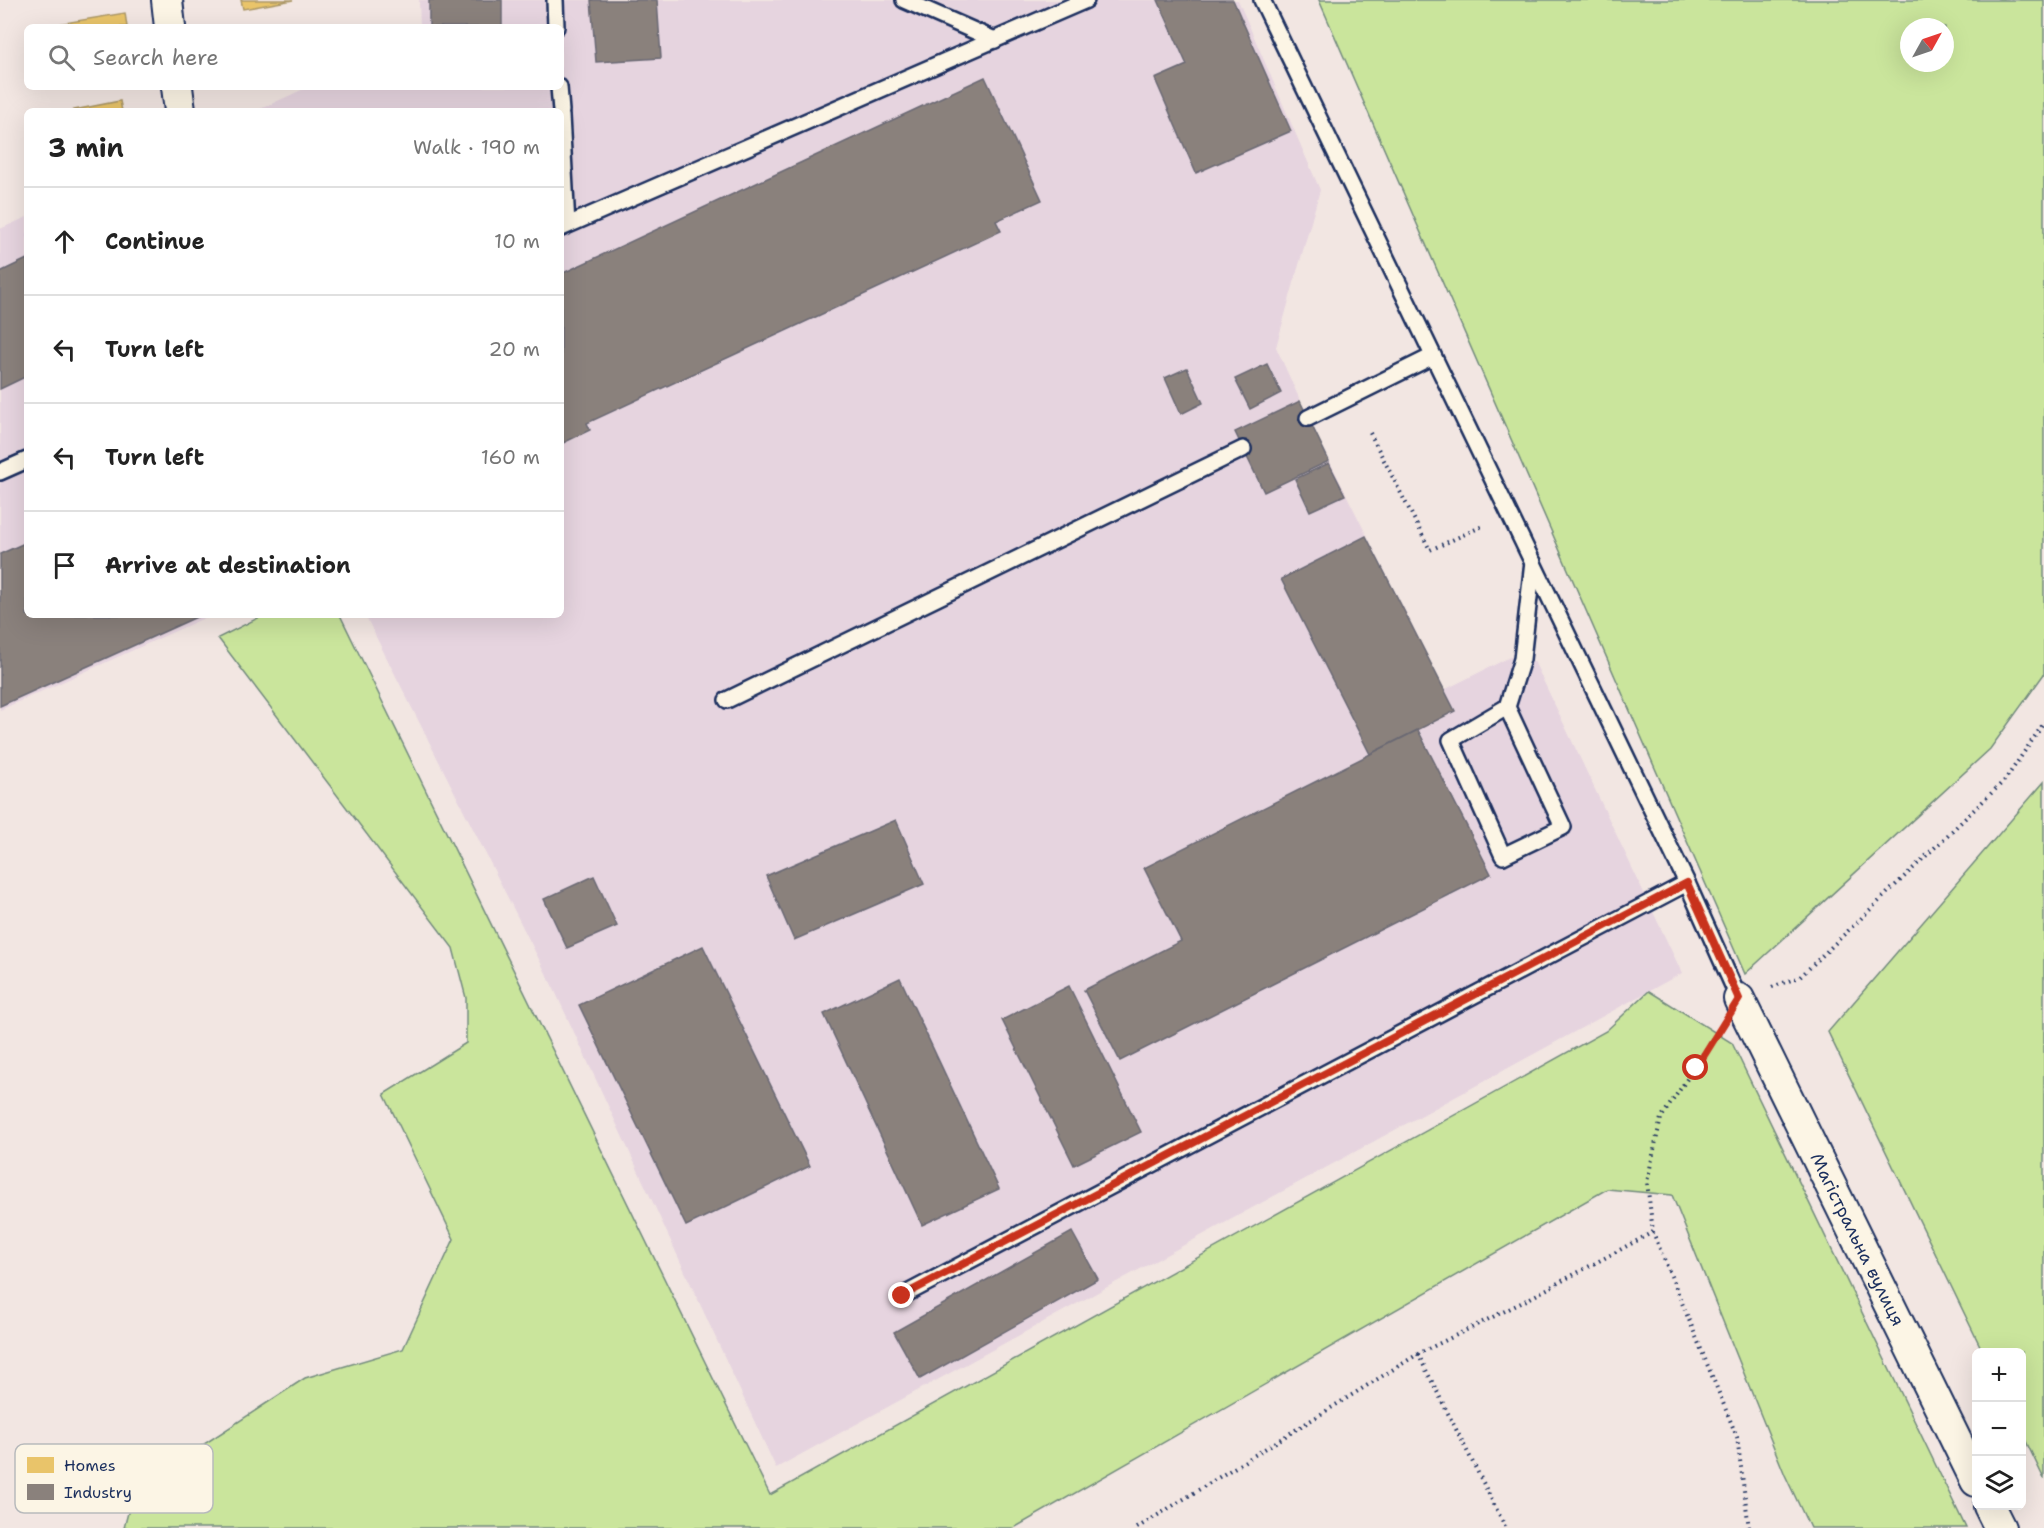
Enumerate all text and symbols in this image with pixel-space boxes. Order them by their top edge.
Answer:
north arrow [1900,18,1954,72]
search box [24,24,564,90]
icon: search [45,41,78,74]
text: Search here [93,43,219,72]
text: 3 min [48,130,124,165]
text: Walk · 190 m [413,134,540,160]
icon: ahead [48,225,81,258]
text: Continue [105,227,205,256]
text: 10 m [494,228,540,254]
icon: left [48,333,81,366]
text: Turn left [105,335,204,364]
text: 20 m [489,336,540,362]
icon: left [48,441,81,474]
text: Turn left [105,443,204,472]
text: 160 m [481,444,540,470]
icon: arrive [48,549,81,582]
text: Arrive at destination [105,551,351,580]
route start [1682,1054,1708,1080]
street label: Магістральна вулиця [1805,1149,1910,1330]
route end [888,1282,914,1308]
map controls [1972,1348,2026,1510]
button: + [1972,1348,2026,1402]
button: − [1972,1402,2026,1456]
legend [15,1444,213,1513]
text: Homes [64,1455,116,1476]
button: layers [1972,1456,2026,1510]
text: Industry [64,1482,132,1503]

